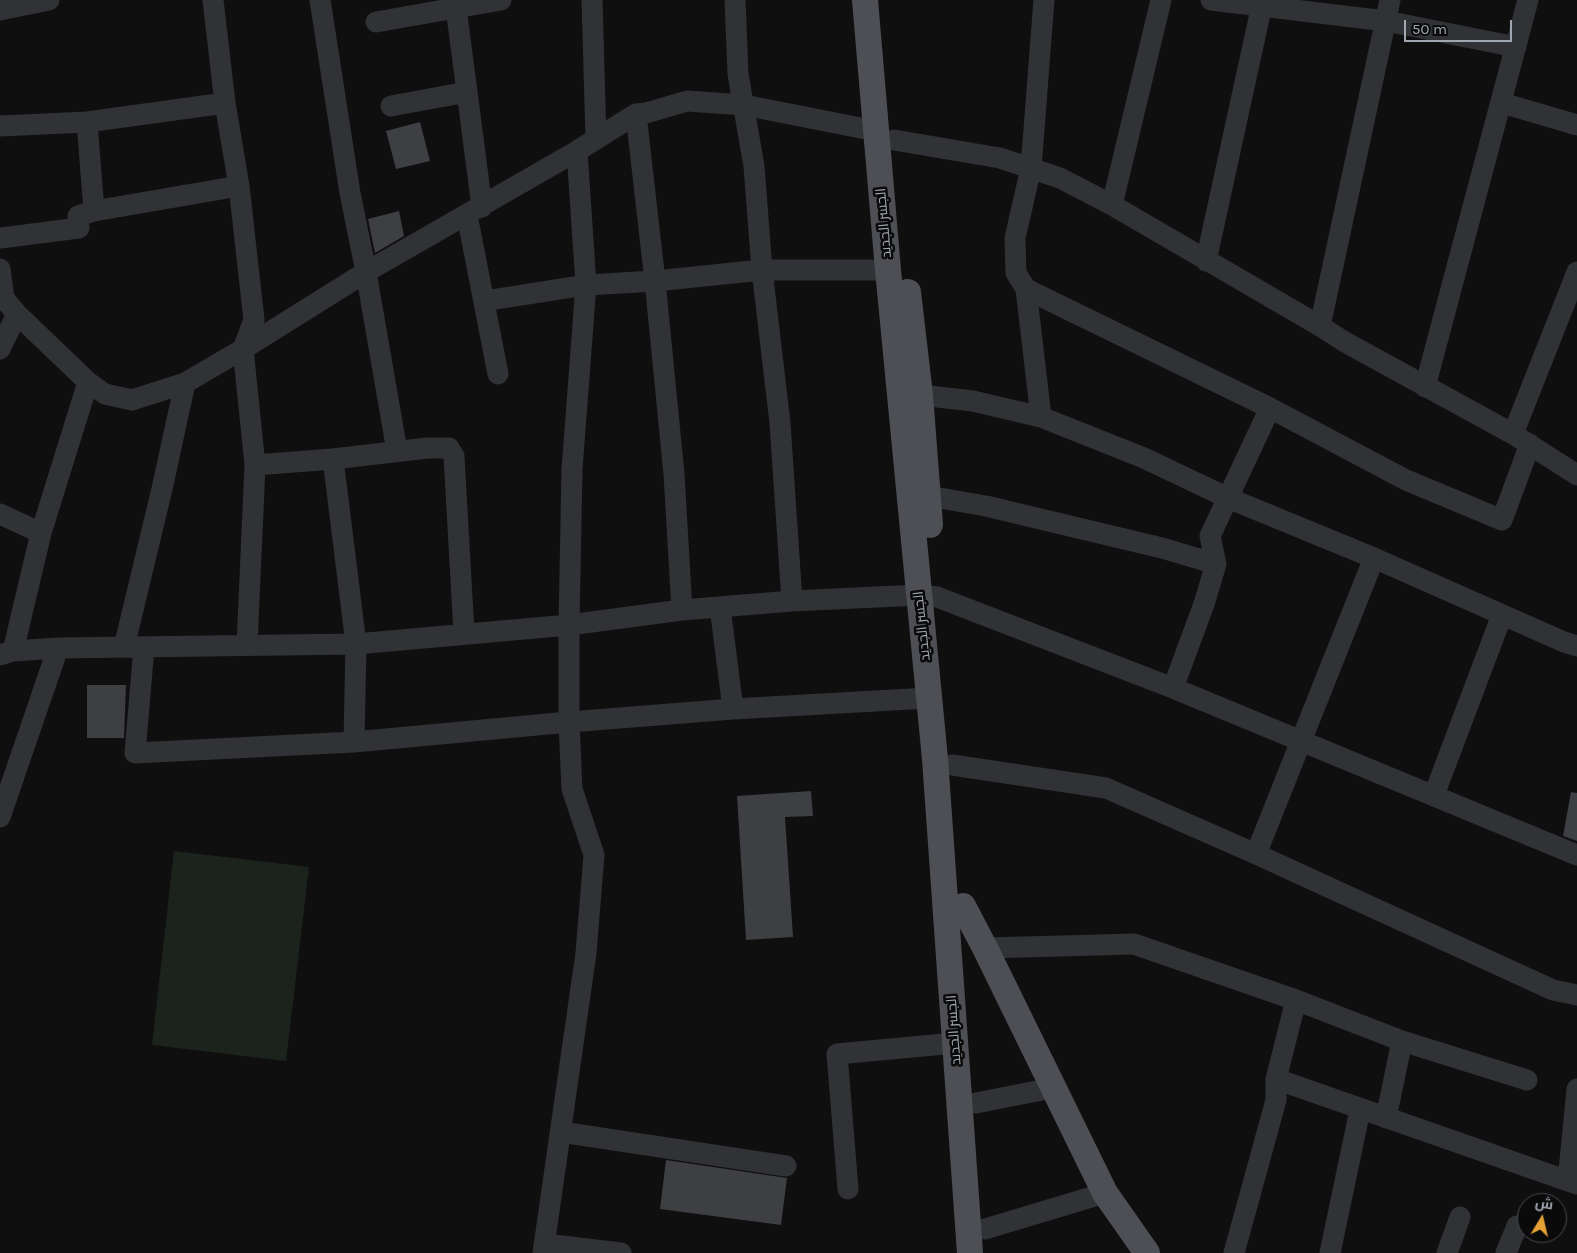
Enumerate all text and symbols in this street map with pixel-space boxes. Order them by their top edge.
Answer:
scale bar [1407,10,1514,42]
text: 50 m [1412,20,1447,38]
street label: الجسر الجديد [873,187,895,259]
street label: الجسر الجديد [910,590,934,662]
street label: الجسر الجديد [943,994,965,1066]
north arrow [1517,1193,1567,1243]
text: ش [1534,1194,1554,1213]

